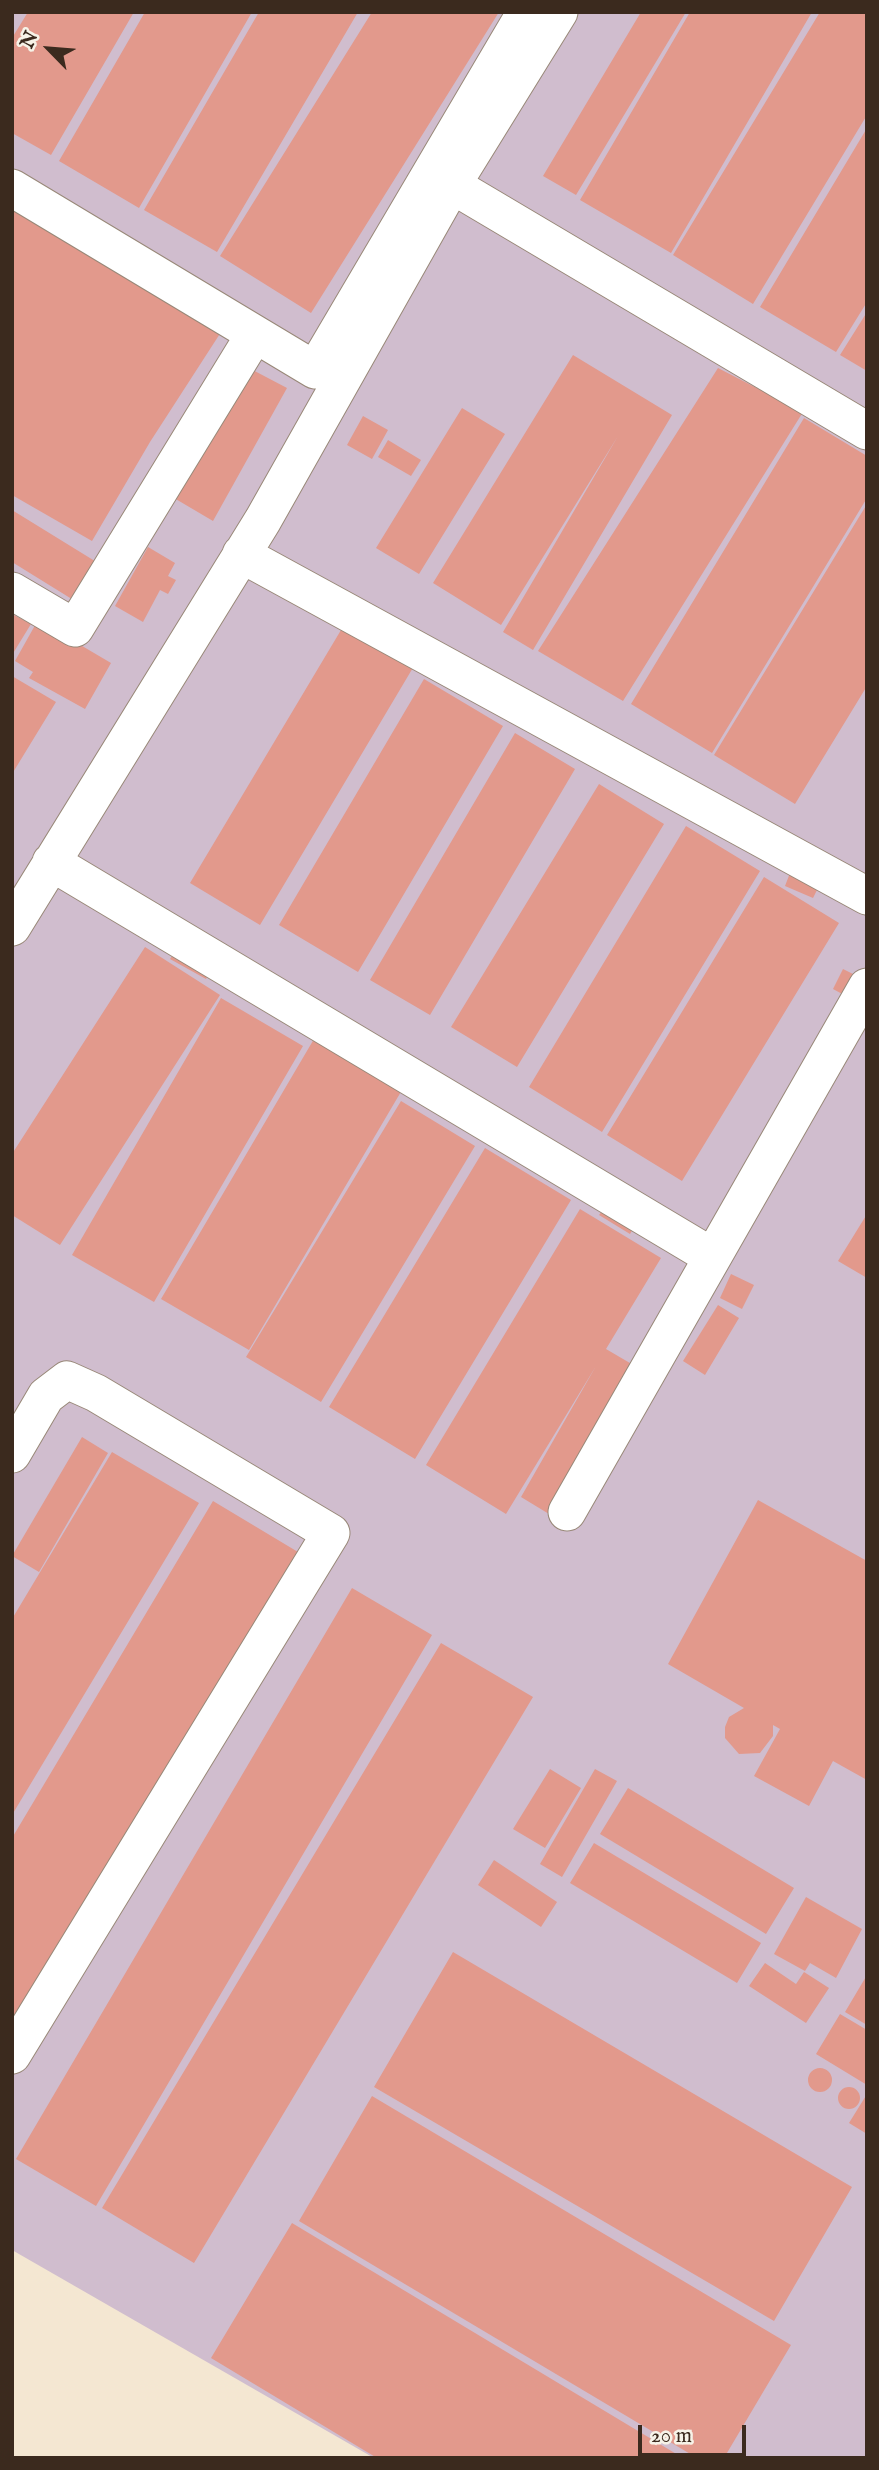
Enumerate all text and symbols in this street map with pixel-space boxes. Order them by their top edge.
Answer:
north arrow [14,14,84,84]
text: N [16,28,44,53]
scale bar [641,2410,750,2454]
text: 20 m [651,2423,692,2450]

